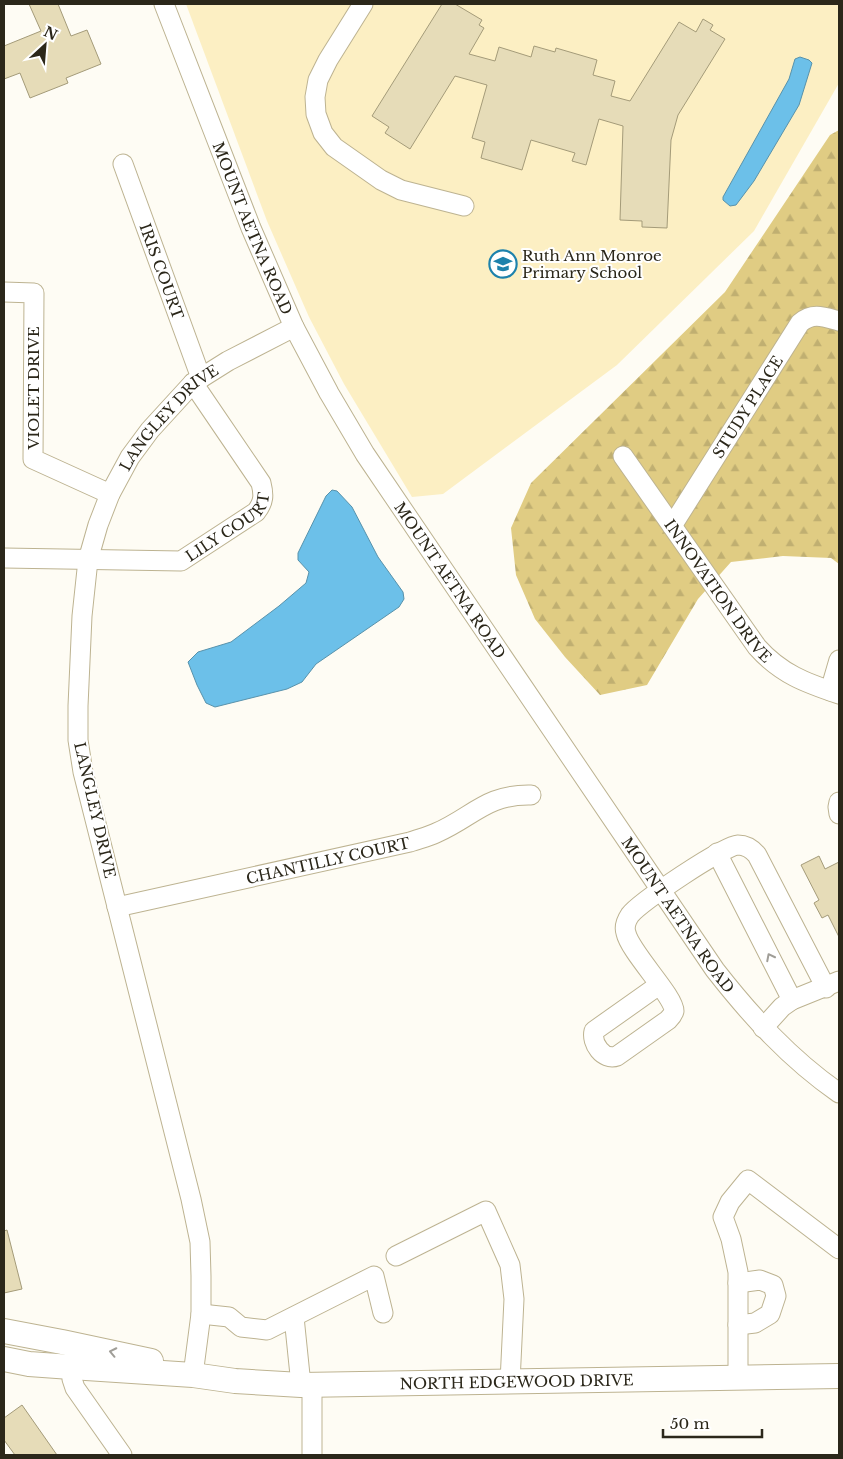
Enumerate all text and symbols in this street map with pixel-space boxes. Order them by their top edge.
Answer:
north arrow [20,20,70,70]
text: N [41,22,61,44]
street label: MOUNT AETNA ROAD [209,139,297,317]
street label: IRIS COURT [136,221,188,322]
place label: Ruth Ann Monroe Primary School [522,246,662,282]
school or university icon: Ruth Ann Monroe Primary School [488,249,518,279]
street label: VIOLET DRIVE [24,326,43,451]
street label: STUDY PLACE [708,352,787,461]
street label: LANGLEY DRIVE [115,360,222,474]
street label: LILY COURT [182,491,273,565]
street label: MOUNT AETNA ROAD [391,498,510,662]
street label: INNOVATION DRIVE [661,515,776,666]
street label: LANGLEY DRIVE [70,740,120,880]
street label: CHANTILLY COURT [244,833,412,888]
street label: MOUNT AETNA ROAD [618,833,739,997]
one-way arrow [766,953,776,962]
one-way arrow [108,1347,117,1358]
street label: NORTH EDGEWOOD DRIVE [399,1370,634,1393]
scale bar [663,1406,762,1438]
text: 50 m [670,1414,710,1433]

